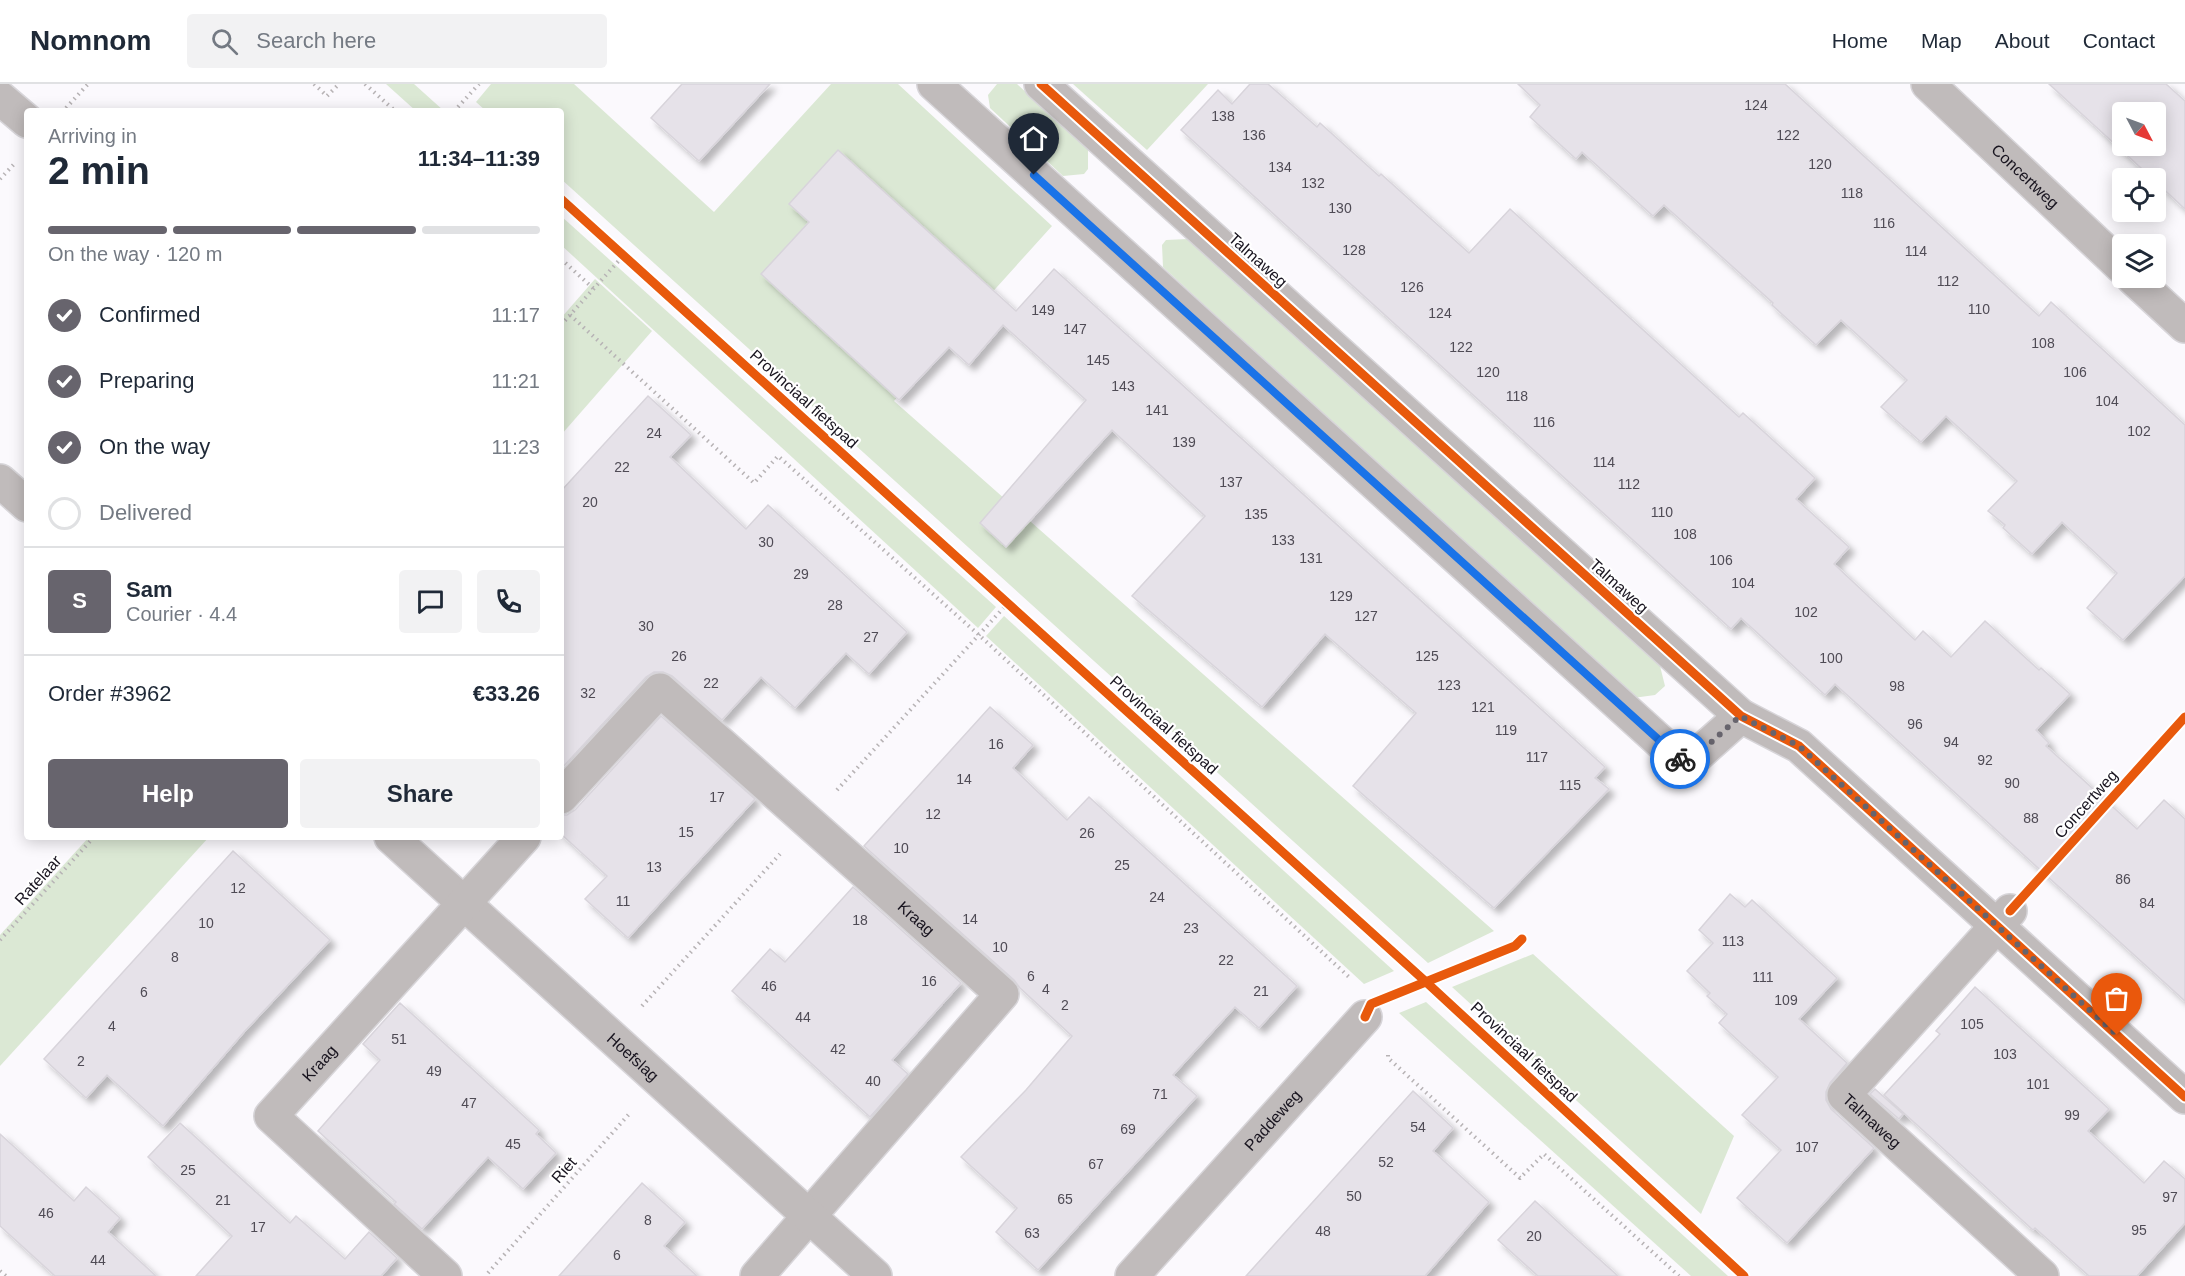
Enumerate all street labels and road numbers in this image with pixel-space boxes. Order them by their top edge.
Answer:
street label: Concertweg [1989,140,2062,211]
street label: Talmaweg [1226,230,1290,290]
street label: Provinciaal fietspad [747,346,861,452]
street label: Talmaweg [1587,556,1651,616]
street label: Provinciaal fietspad [1107,672,1221,778]
street label: Concertweg [2051,767,2121,841]
street label: Ratelaar [11,851,65,908]
street label: Kraag [895,897,938,939]
street label: Provinciaal fietspad [1467,998,1581,1106]
street label: Hoefslag [604,1029,662,1084]
street label: Kraag [298,1041,340,1084]
street label: Paddeweg [1241,1086,1304,1154]
street label: Talmaweg [1840,1090,1905,1151]
street label: Riet [548,1153,580,1186]

